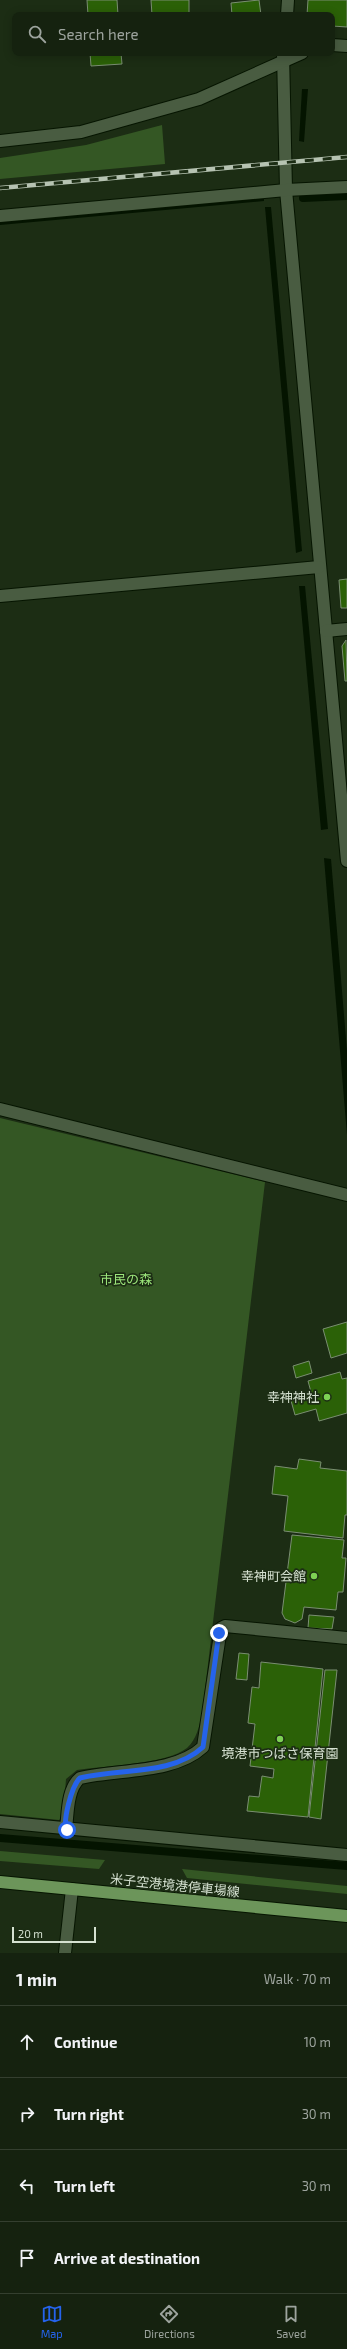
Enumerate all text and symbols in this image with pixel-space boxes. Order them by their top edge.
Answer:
search box [12,12,335,56]
icon: search [26,23,48,45]
text: Search here [58,25,139,43]
park label: 市民の森 [100,1271,152,1287]
place label: 幸神神社 [267,1389,319,1405]
marker: 幸神神社 [322,1392,332,1402]
place label: 幸神町会館 [241,1568,306,1584]
marker: 幸神町会館 [309,1571,319,1581]
route end [210,1624,228,1642]
marker: 境港市つばさ保育園 [275,1734,285,1744]
place label: 境港市つばさ保育園 [221,1745,339,1761]
route start [58,1821,76,1839]
street label: 米子空港境港停車場線 [110,1870,240,1900]
scale bar [12,1925,96,1944]
text: 20 m [18,1927,43,1940]
text: 1 min [16,1969,57,1989]
text: Walk · 70 m [264,1971,331,1987]
icon: ahead [16,2031,38,2053]
text: Continue [54,2033,117,2051]
text: 10 m [304,2034,331,2050]
icon: right [16,2103,38,2125]
text: Turn right [54,2105,124,2123]
text: 30 m [302,2106,331,2122]
icon: left [16,2175,38,2197]
text: Turn left [54,2177,115,2195]
text: 30 m [302,2178,331,2194]
icon: arrive [16,2247,38,2269]
text: Arrive at destination [54,2249,200,2267]
tab: Map [41,2303,63,2340]
tab: Directions [144,2303,195,2340]
tab: Saved [276,2303,306,2340]

